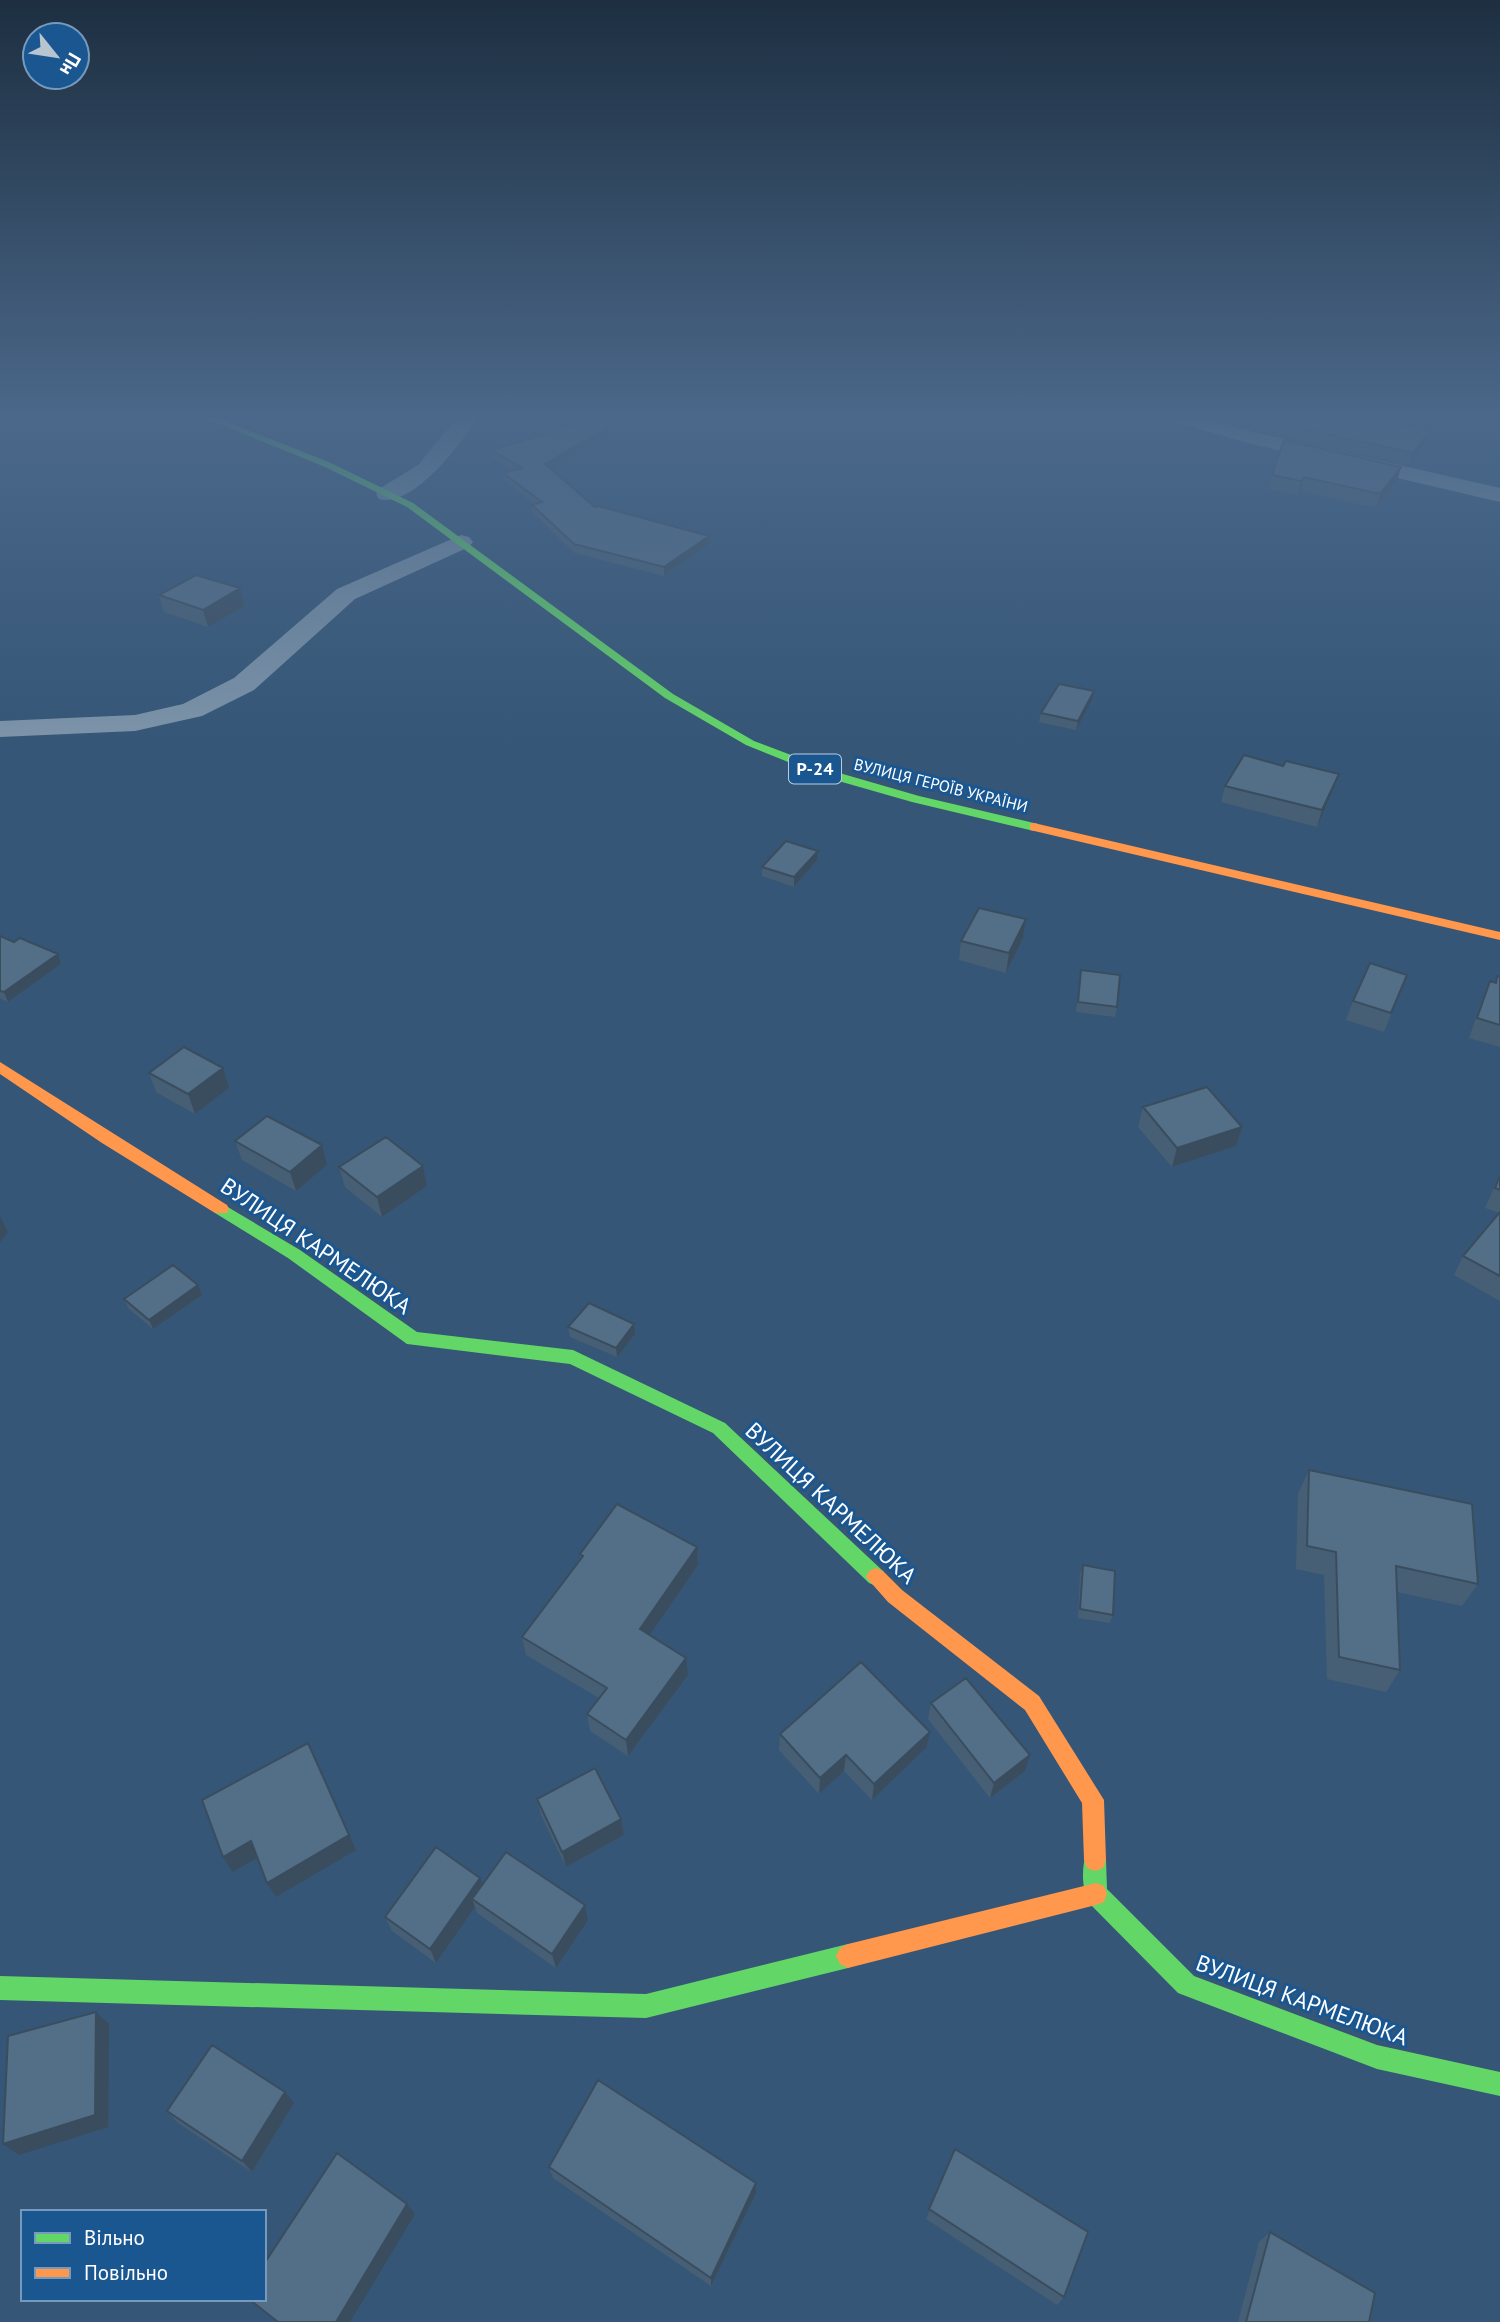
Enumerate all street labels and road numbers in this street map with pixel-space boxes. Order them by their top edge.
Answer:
road number: Р-24 [789,754,841,784]
street label: ВУЛИЦЯ ГЕРОЇВ УКРАЇНИ [852,754,1030,816]
street label: ВУЛИЦЯ КАРМЕЛЮКА [215,1171,418,1320]
street label: ВУЛИЦЯ КАРМЕЛЮКА [740,1416,923,1590]
street label: ВУЛИЦЯ КАРМЕЛЮКА [1192,1948,1413,2052]

